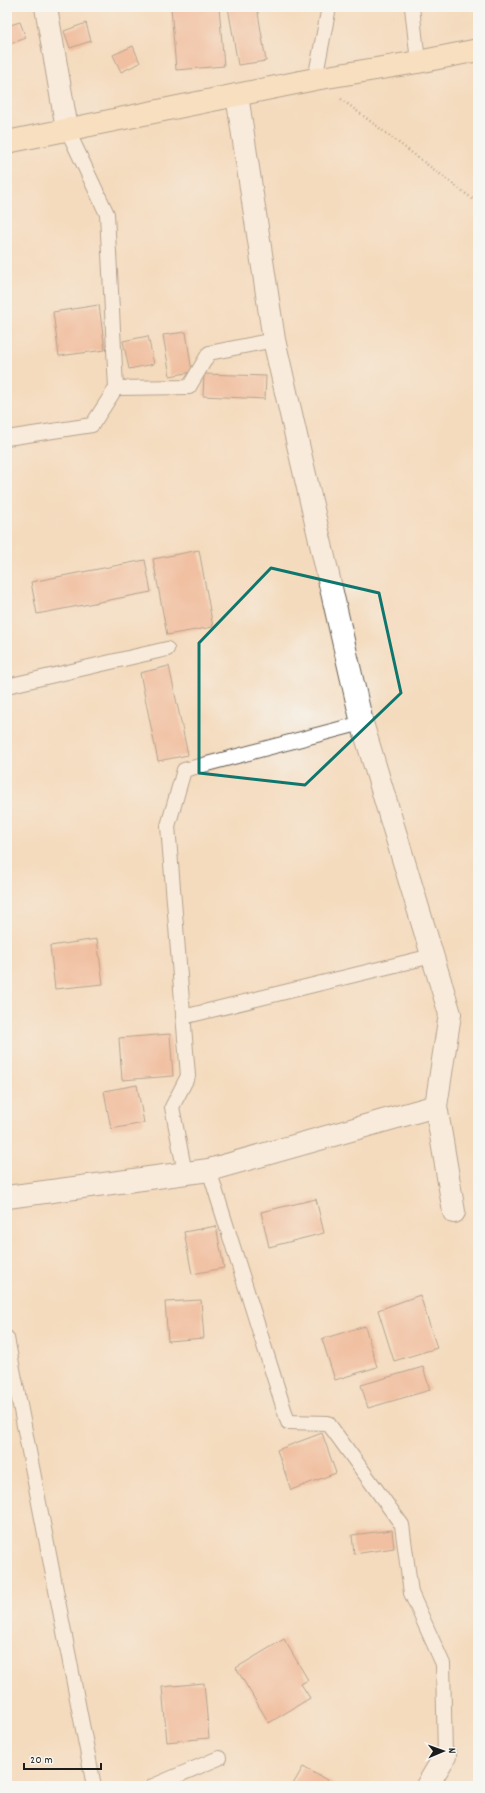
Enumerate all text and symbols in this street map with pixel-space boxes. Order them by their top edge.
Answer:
north arrow [423,1731,463,1771]
scale bar [24,1745,101,1771]
text: N [443,1748,459,1754]
text: 20 m [30,1752,53,1769]

